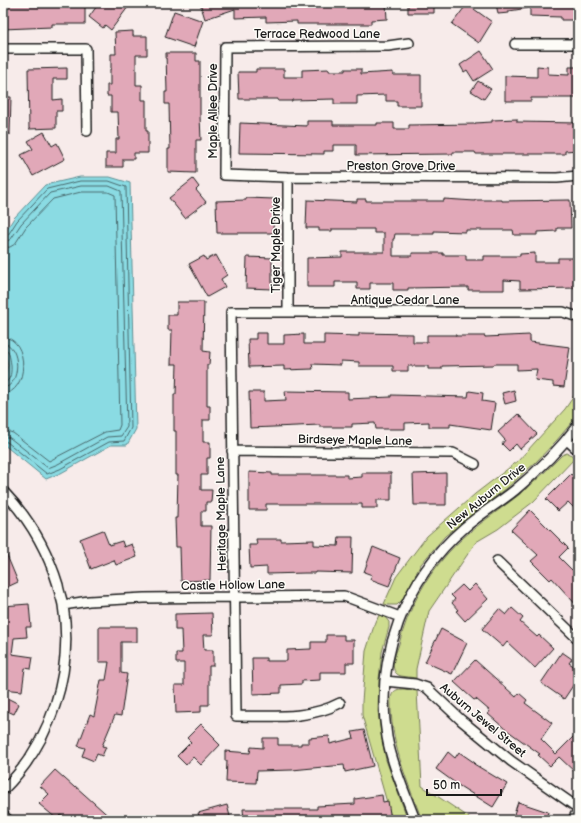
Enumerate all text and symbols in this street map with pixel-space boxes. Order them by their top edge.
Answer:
street label: Terrace Redwood Lane [254,27,380,42]
street label: Maple Allee Drive [206,63,221,159]
street label: Preston Grove Drive [347,159,455,174]
street label: Tiger Maple Drive [269,197,284,293]
street label: Antique Cedar Lane [351,293,459,308]
street label: Birdseye Maple Lane [298,432,412,449]
street label: Heritage Maple Lane [213,457,230,571]
street label: New Auburn Drive [444,460,529,533]
street label: Castle Hollow Lane [181,577,285,594]
street label: Auburn Jewel Street [437,680,529,761]
scale bar [427,771,501,797]
text: 50 m [433,778,460,793]

